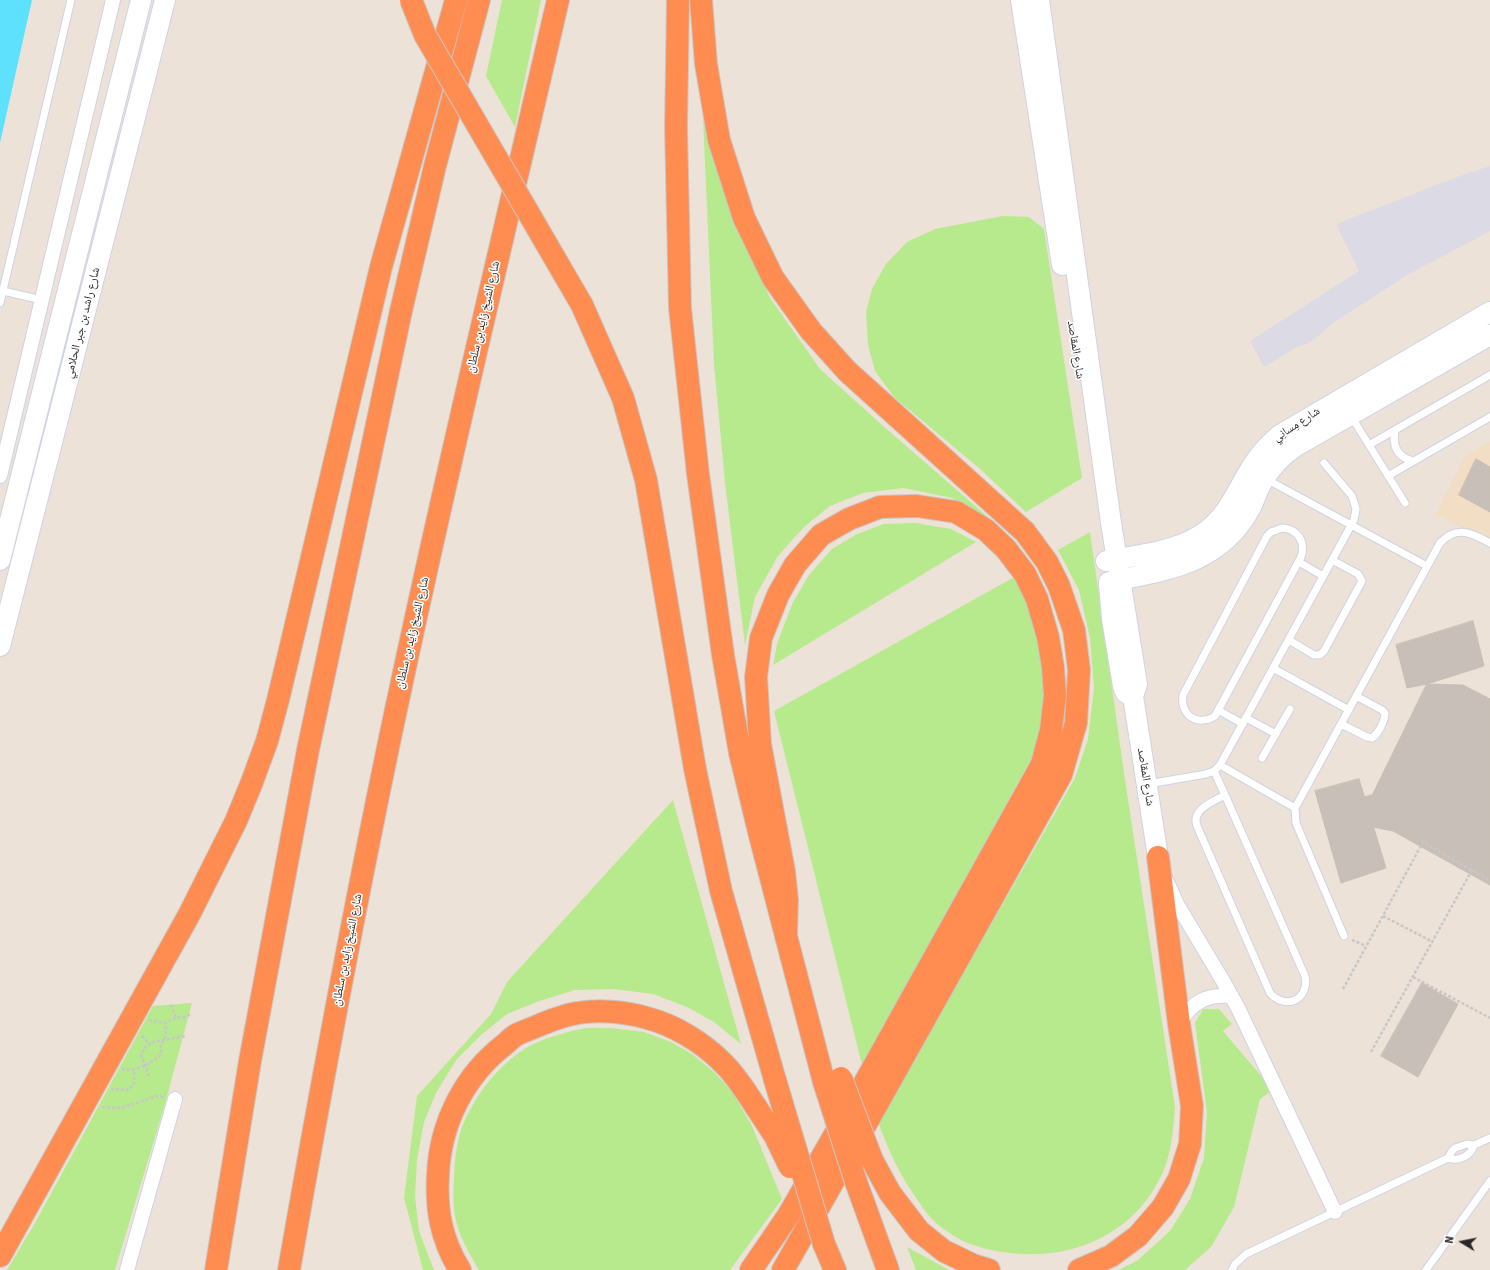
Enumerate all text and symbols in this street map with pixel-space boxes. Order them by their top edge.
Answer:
street label: شارع الشيخ زايد بن سلطان [464,260,504,374]
street label: شارع راشد بن جبر الحلامي [62,266,104,380]
street label: شارع المقاصد [1063,320,1087,380]
street label: شارع مِسانِي [1271,404,1323,446]
street label: شارع الشيخ زايد بن سلطان [393,576,433,690]
street label: شارع المقاصد [1133,747,1157,807]
street label: شارع الشيخ زايد بن سلطان [330,893,366,1007]
north arrow [1442,1222,1482,1262]
text: N [1442,1235,1458,1245]

